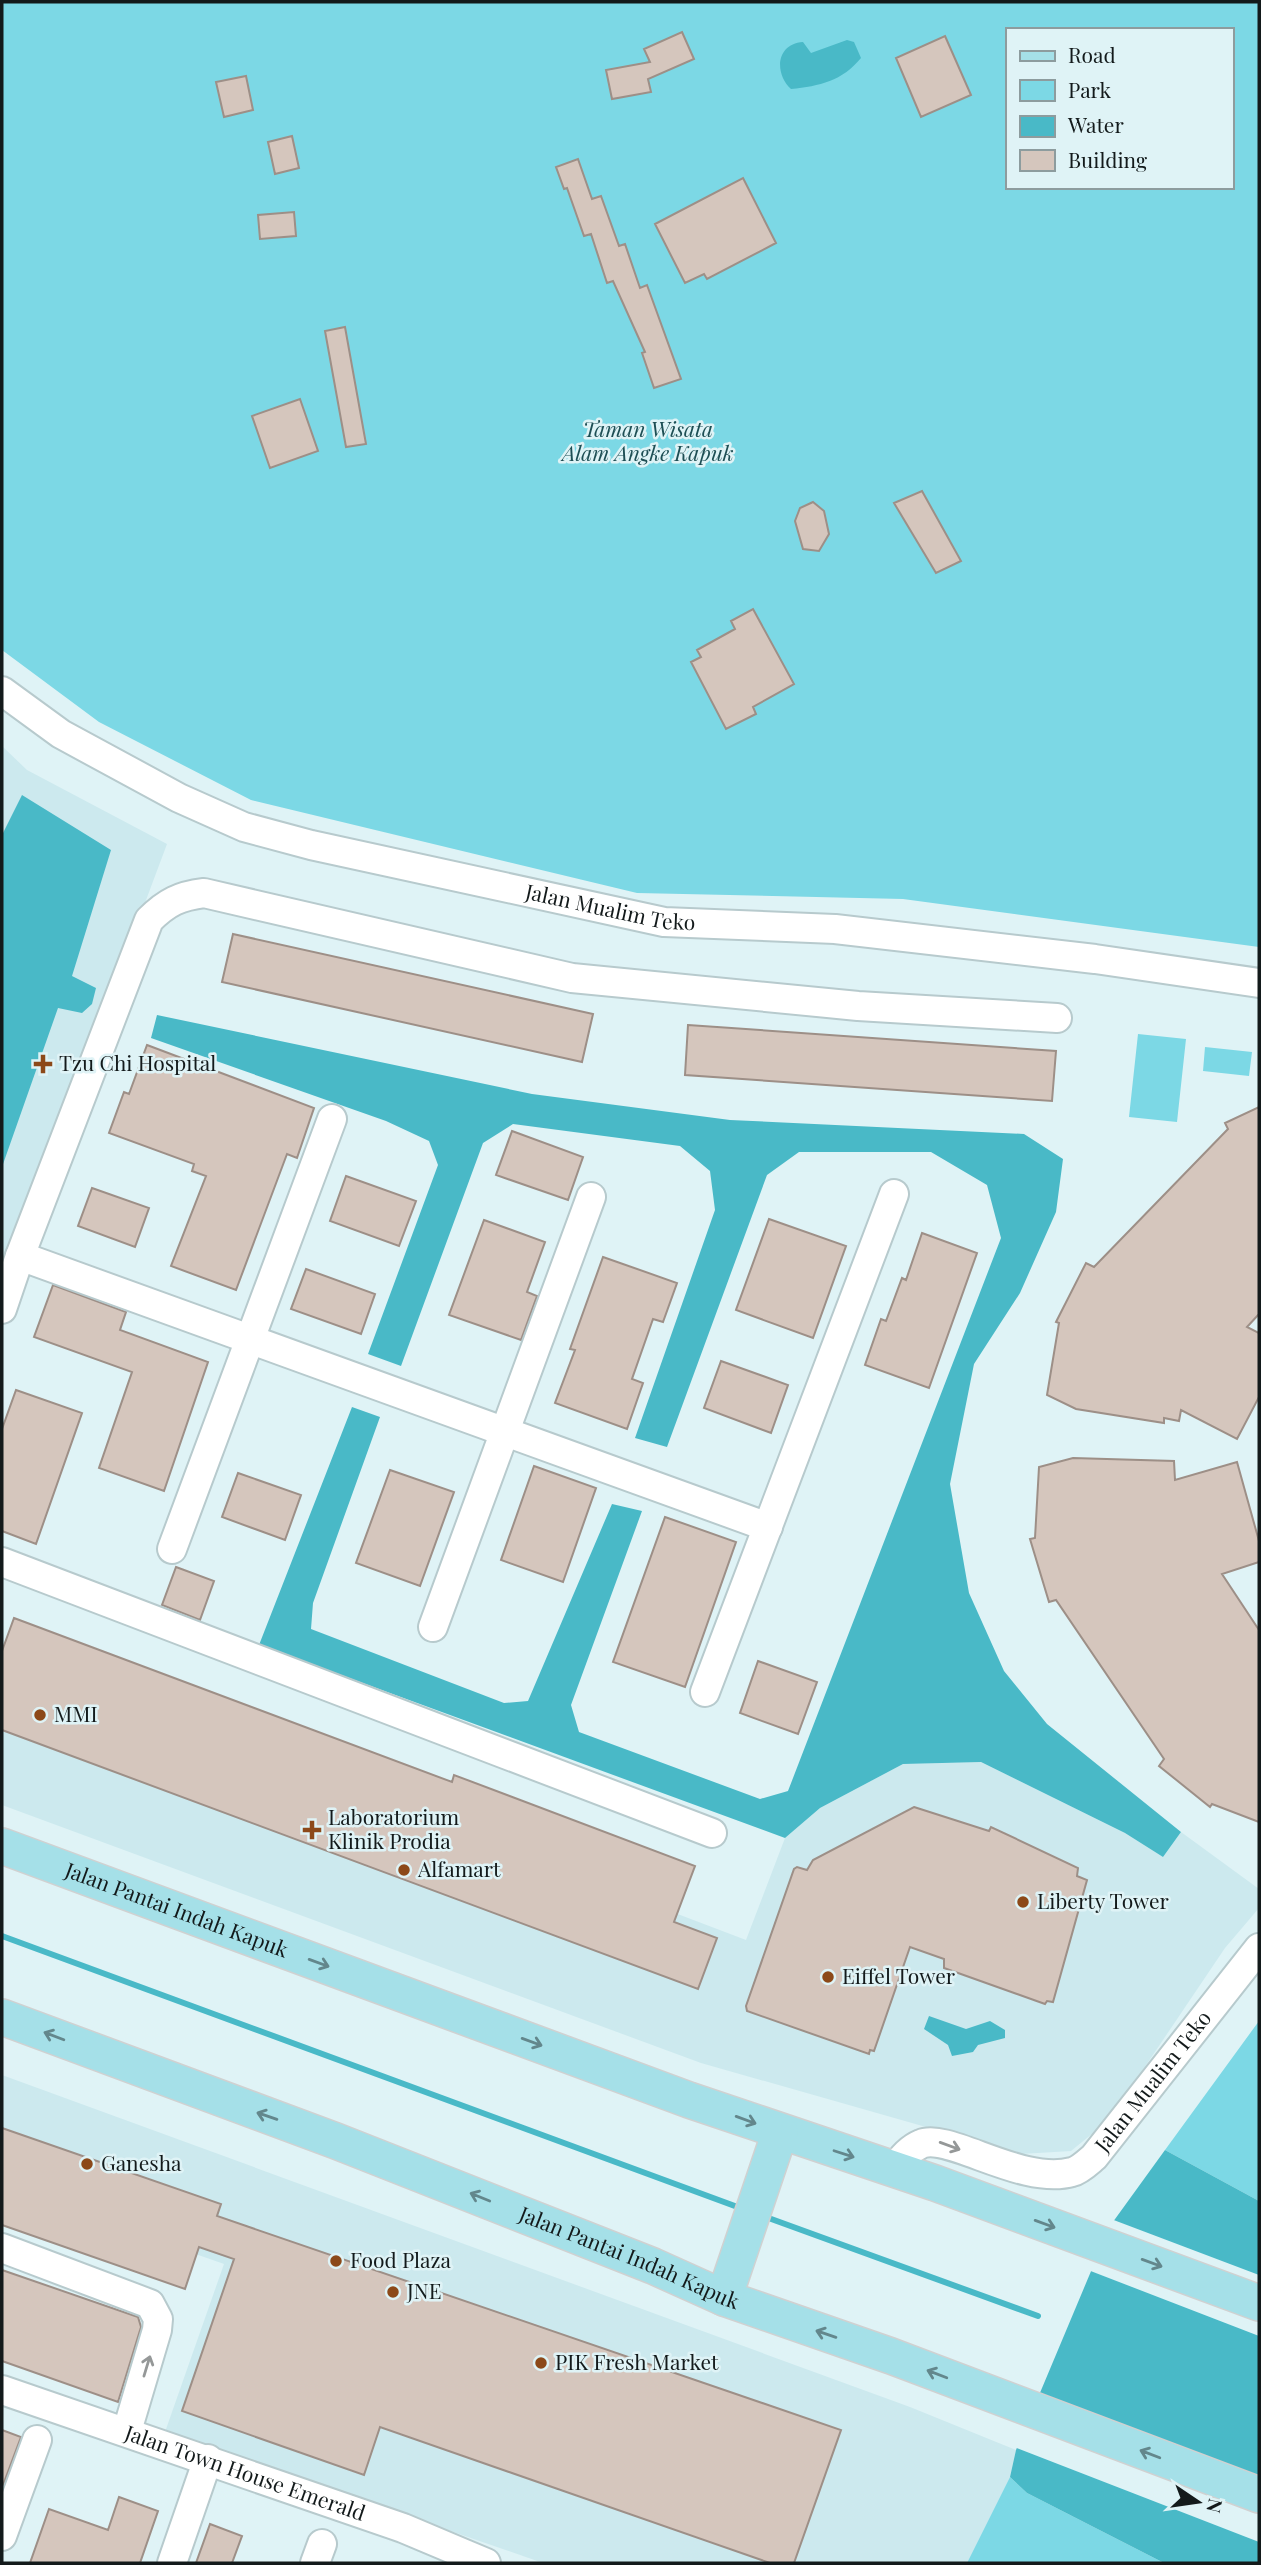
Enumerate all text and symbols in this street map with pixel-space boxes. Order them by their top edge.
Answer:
legend [1006,28,1233,189]
text: Road [1068,40,1116,68]
text: Park [1068,75,1112,103]
text: Water [1067,110,1124,138]
text: Building [1068,145,1147,173]
park label: Taman Wisata Alam Angke Kapuk [560,414,734,466]
street label: Jalan Mualim Teko [522,876,696,935]
place label: Tzu Chi Hospital [59,1048,216,1076]
marker: Tzu Chi Hospital [33,1054,53,1074]
place label: MMI [54,1699,98,1727]
marker: MMI [32,1707,48,1723]
place label: Laboratorium Klinik Prodia [328,1802,460,1854]
marker: Laboratorium Klinik Prodia [302,1820,322,1840]
street label: Jalan Pantai Indah Kapuk [61,1854,293,1963]
place label: Alfamart [417,1854,501,1882]
marker: Alfamart [396,1862,412,1878]
place label: Liberty Tower [1037,1886,1170,1914]
marker: Liberty Tower [1015,1894,1031,1910]
one-way arrow [307,1958,329,1970]
place label: Eiffel Tower [842,1961,956,1989]
marker: Eiffel Tower [820,1969,836,1985]
street label: Jalan Mualim Teko [1087,2004,1216,2158]
one-way arrow [44,2029,66,2042]
one-way arrow [521,2036,543,2049]
one-way arrow [257,2109,279,2121]
one-way arrow [734,2115,756,2127]
one-way arrow [938,2141,960,2153]
place label: Ganesha [101,2148,182,2176]
one-way arrow [833,2149,855,2161]
marker: Ganesha [79,2156,95,2172]
one-way arrow [469,2190,491,2203]
street label: Jalan Pantai Indah Kapuk [515,2198,744,2314]
one-way arrow [1033,2219,1055,2231]
place label: Food Plaza [350,2245,451,2273]
marker: Food Plaza [328,2253,344,2269]
one-way arrow [1141,2258,1163,2271]
place label: JNE [406,2276,441,2304]
marker: JNE [385,2284,401,2300]
one-way arrow [816,2327,838,2339]
place label: PIK Fresh Market [555,2347,719,2375]
one-way arrow [141,2355,154,2377]
marker: PIK Fresh Market [533,2355,549,2371]
one-way arrow [926,2366,948,2379]
street label: Jalan Town House Emerald [121,2417,370,2526]
one-way arrow [1139,2446,1161,2459]
north arrow [1163,2467,1233,2537]
text: N [1201,2496,1230,2516]

